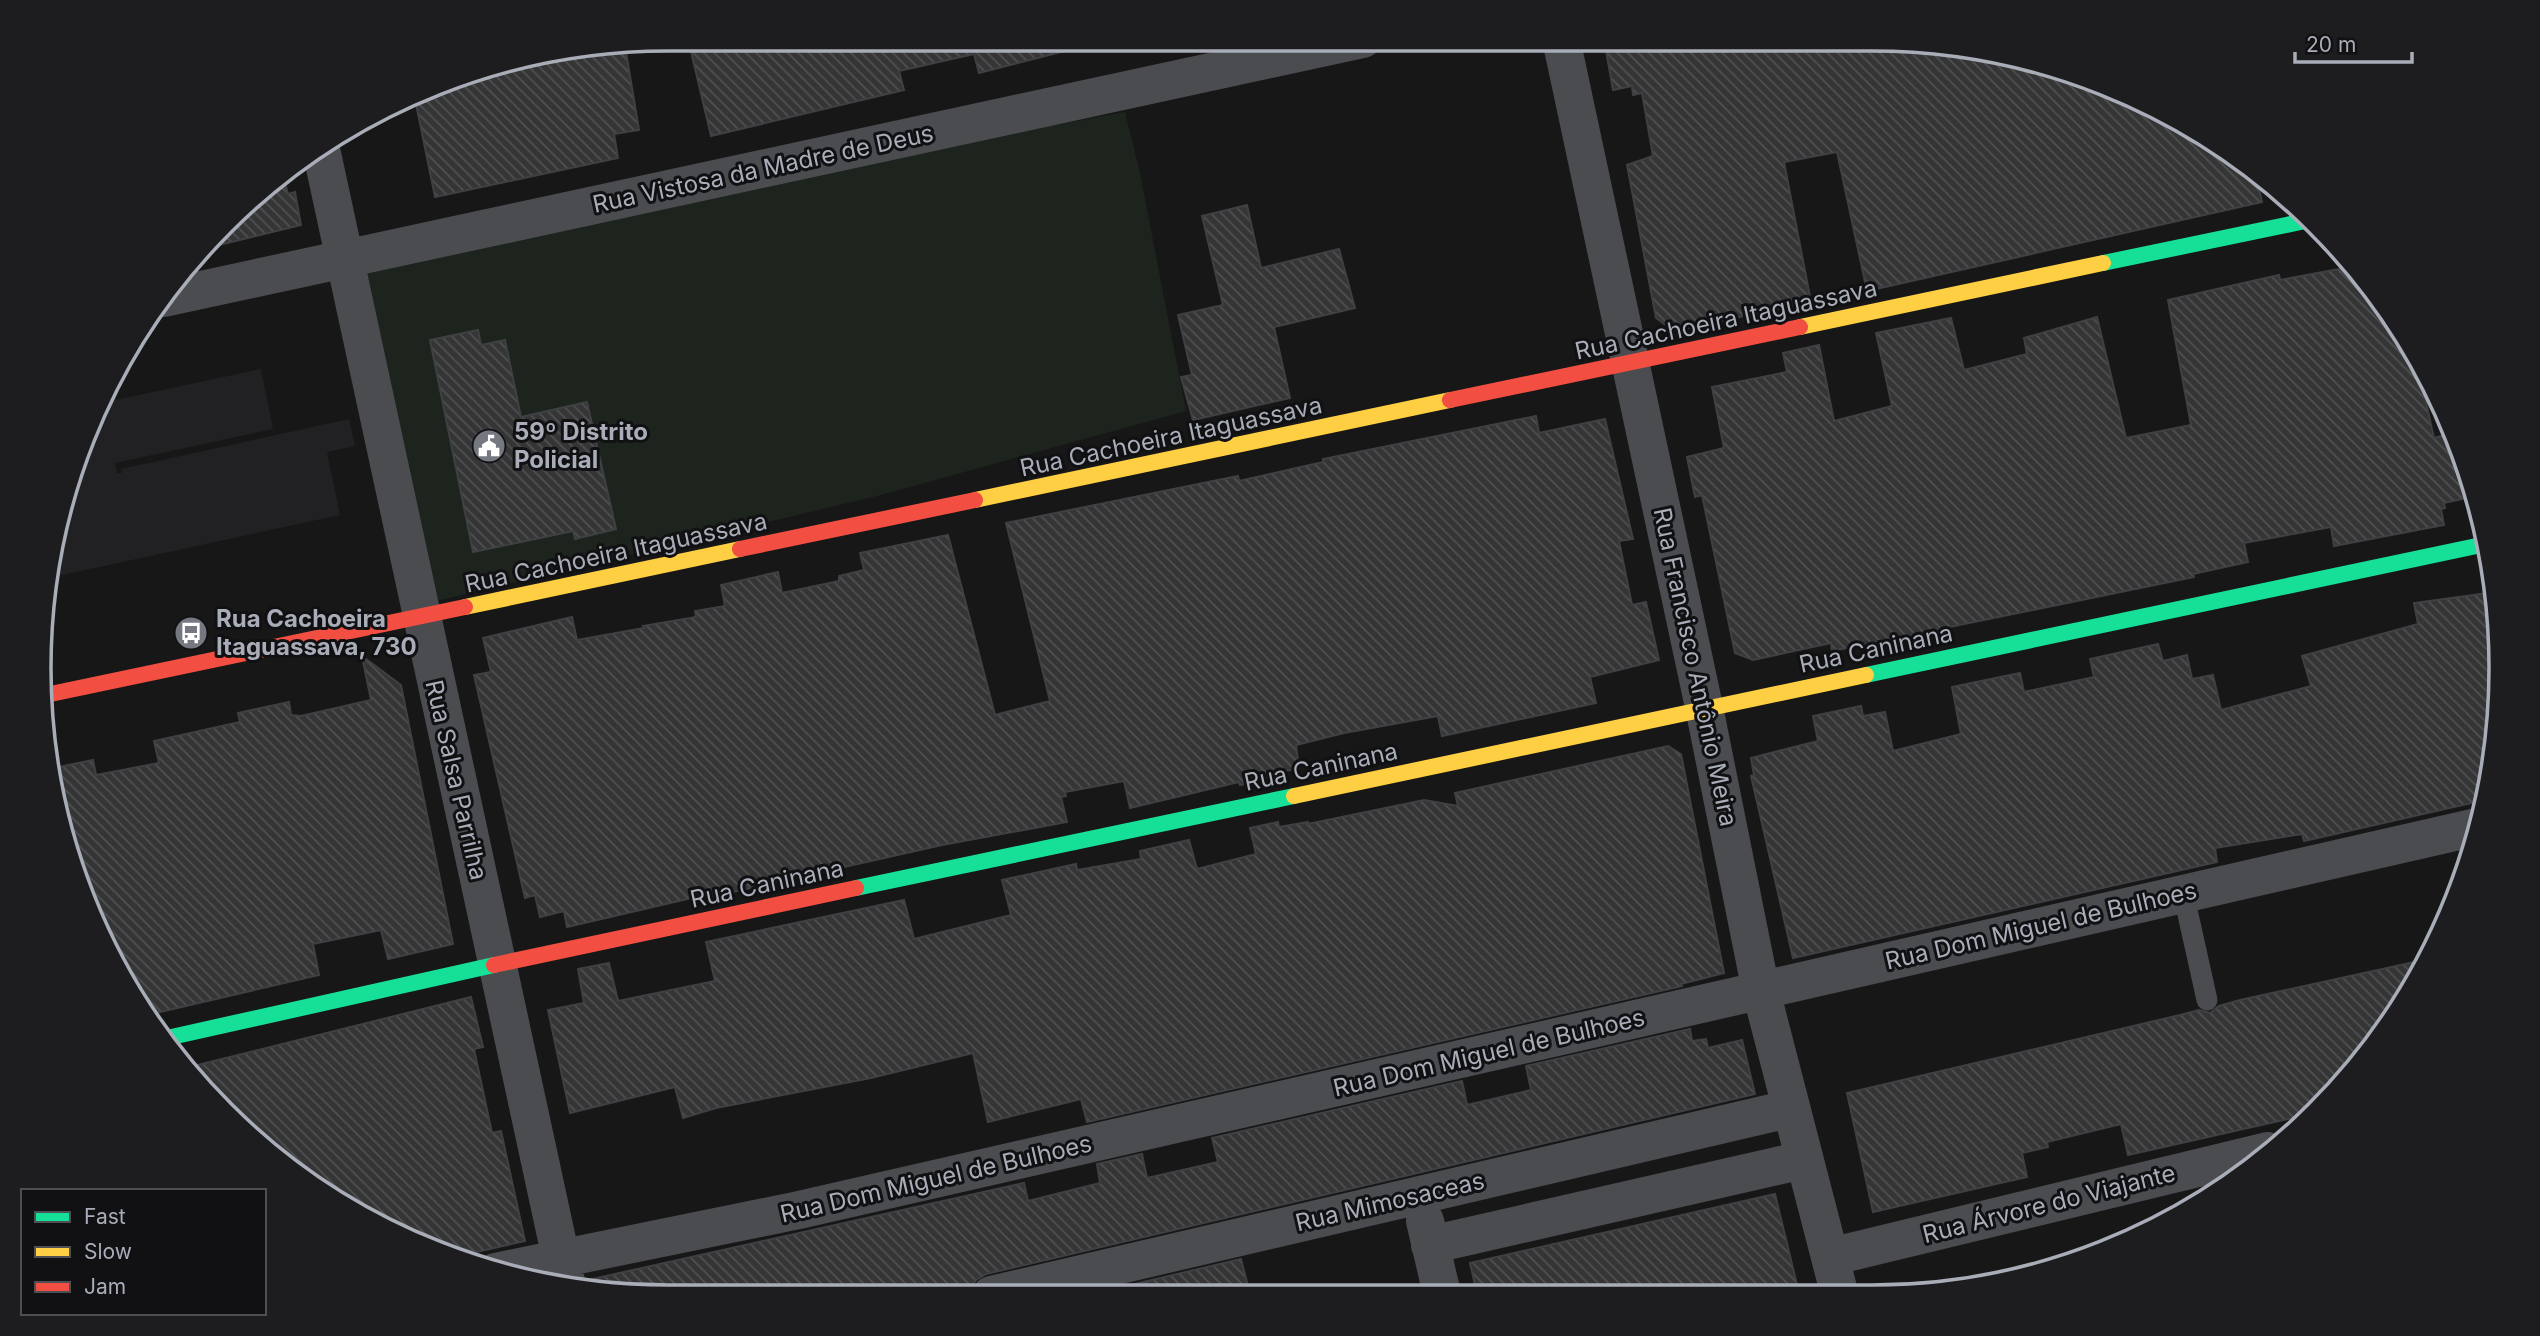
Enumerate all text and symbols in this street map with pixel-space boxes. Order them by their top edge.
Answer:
scale bar [2295,21,2412,65]
text: 20 m [2306,32,2356,57]
street label: Rua Vistosa da Madre de Deus [590,118,936,219]
street label: Rua Cachoeira Itaguassava [1572,273,1880,366]
street label: Rua Cachoeira Itaguassava [1017,390,1325,483]
place label: 59º Distrito Policial [514,417,648,474]
public building icon: 59º Distrito Policial [470,427,508,465]
street label: Rua Francisco Antônio Meira [1648,505,1743,829]
street label: Rua Cachoeira Itaguassava [462,506,770,599]
place label: Rua Cachoeira Itaguassava, 730 [216,604,417,661]
bus stop icon: Rua Cachoeira Itaguassava, 730 [172,614,210,652]
street label: Rua Caninana [1796,618,1955,679]
street label: Rua Salsa Parrilha [419,677,494,883]
street label: Rua Caninana [1241,736,1400,797]
street label: Rua Caninana [687,853,846,914]
street label: Rua Dom Miguel de Bulhoes [1882,876,2199,975]
street label: Rua Dom Miguel de Bulhoes [1330,1003,1647,1102]
street label: Rua Dom Miguel de Bulhoes [777,1129,1094,1228]
street label: Rua Árvore do Viajante [1919,1157,2178,1249]
street label: Rua Mimosaceas [1293,1166,1487,1237]
legend [21,1189,266,1315]
text: Fast [84,1204,126,1229]
text: Slow [84,1239,132,1264]
text: Jam [84,1274,126,1299]

